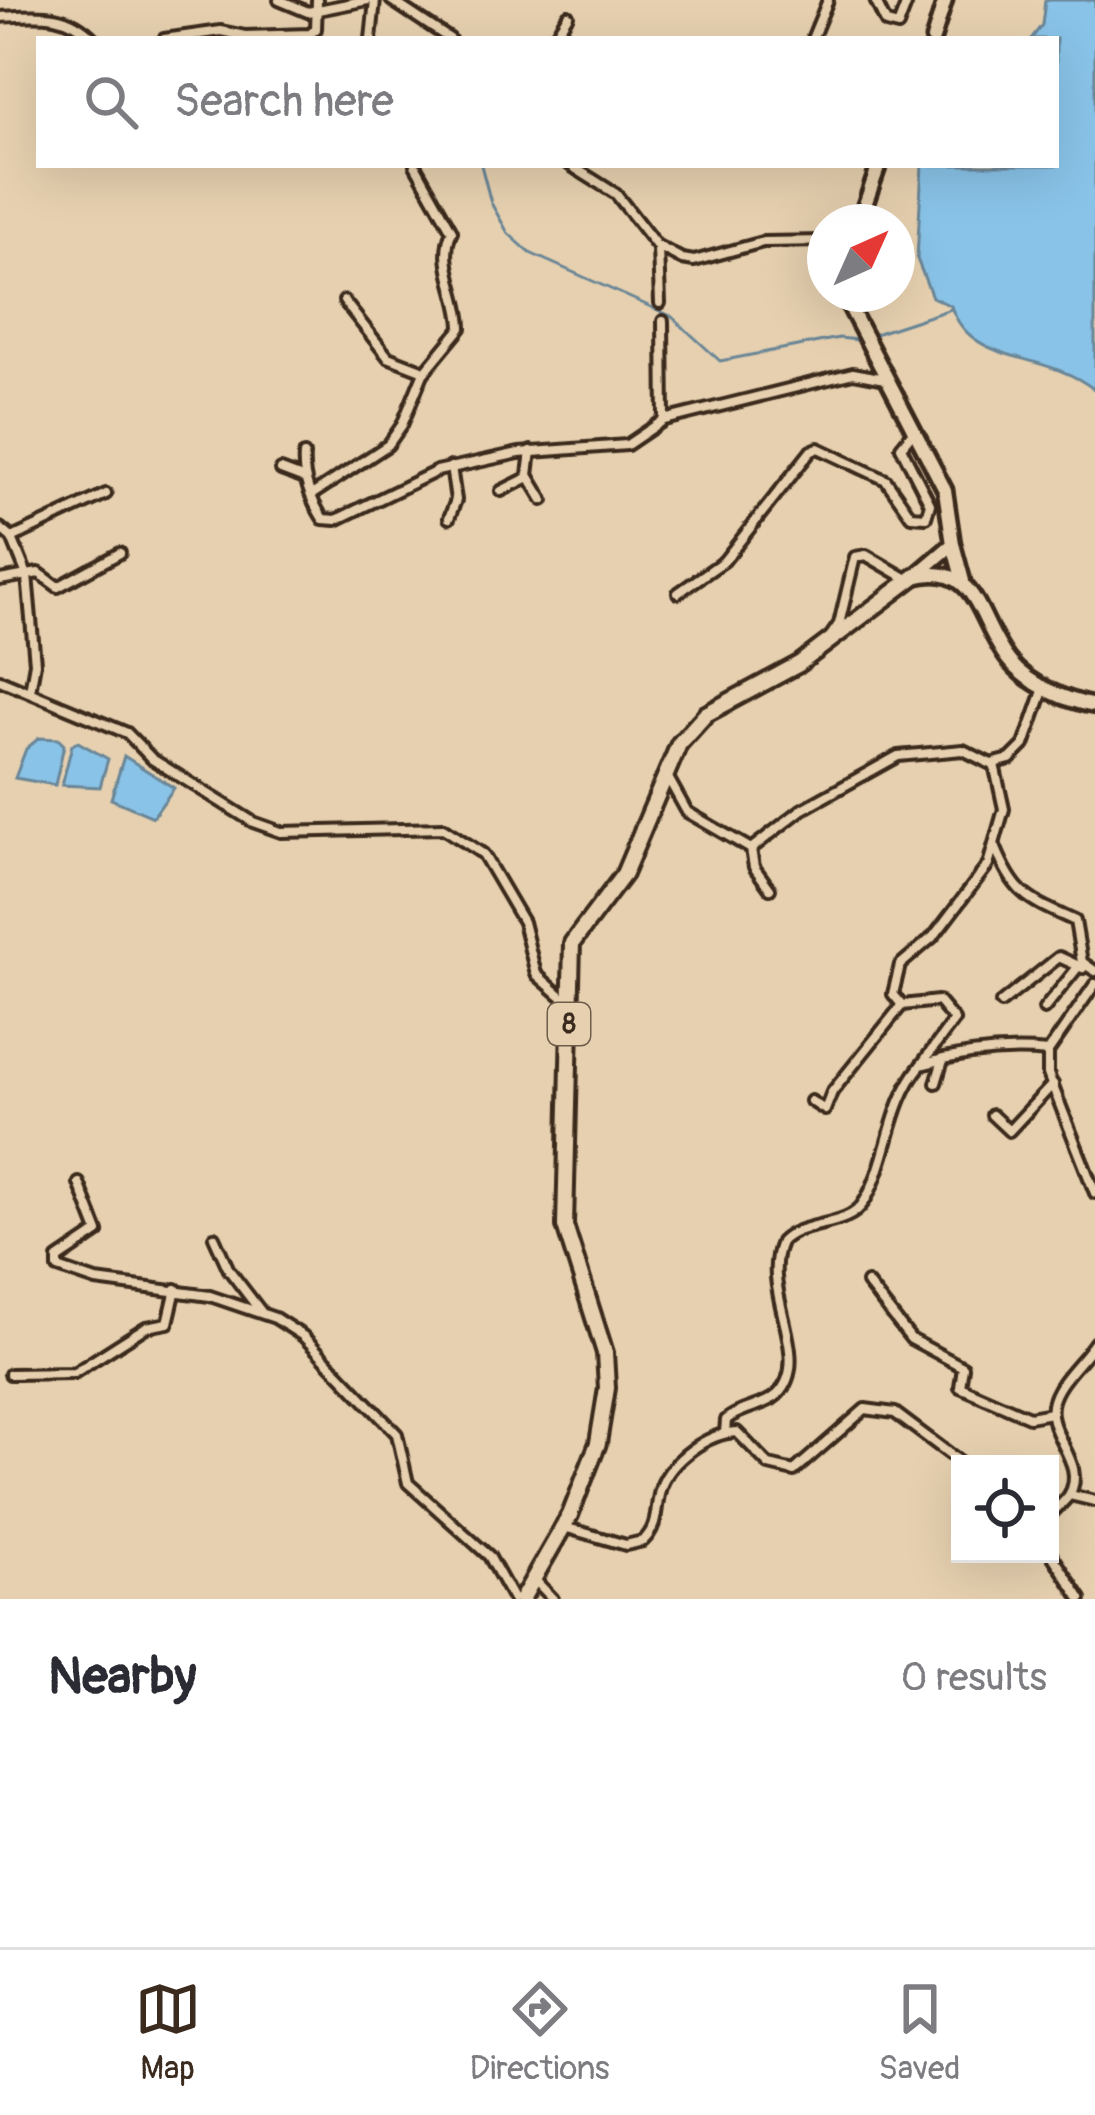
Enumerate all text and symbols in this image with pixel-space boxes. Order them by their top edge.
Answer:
search box [36,36,1059,168]
icon: search [78,69,144,135]
text: Search here [174,74,394,130]
north arrow [807,204,915,312]
road number: 8 [548,1003,590,1045]
map controls [951,1455,1059,1563]
button: locate [951,1455,1059,1563]
text: Nearby [48,1645,196,1709]
text: 0 results [901,1653,1047,1702]
tab: Map [135,1976,201,2089]
tab: Directions [470,1976,610,2089]
tab: Saved [879,1976,960,2089]

